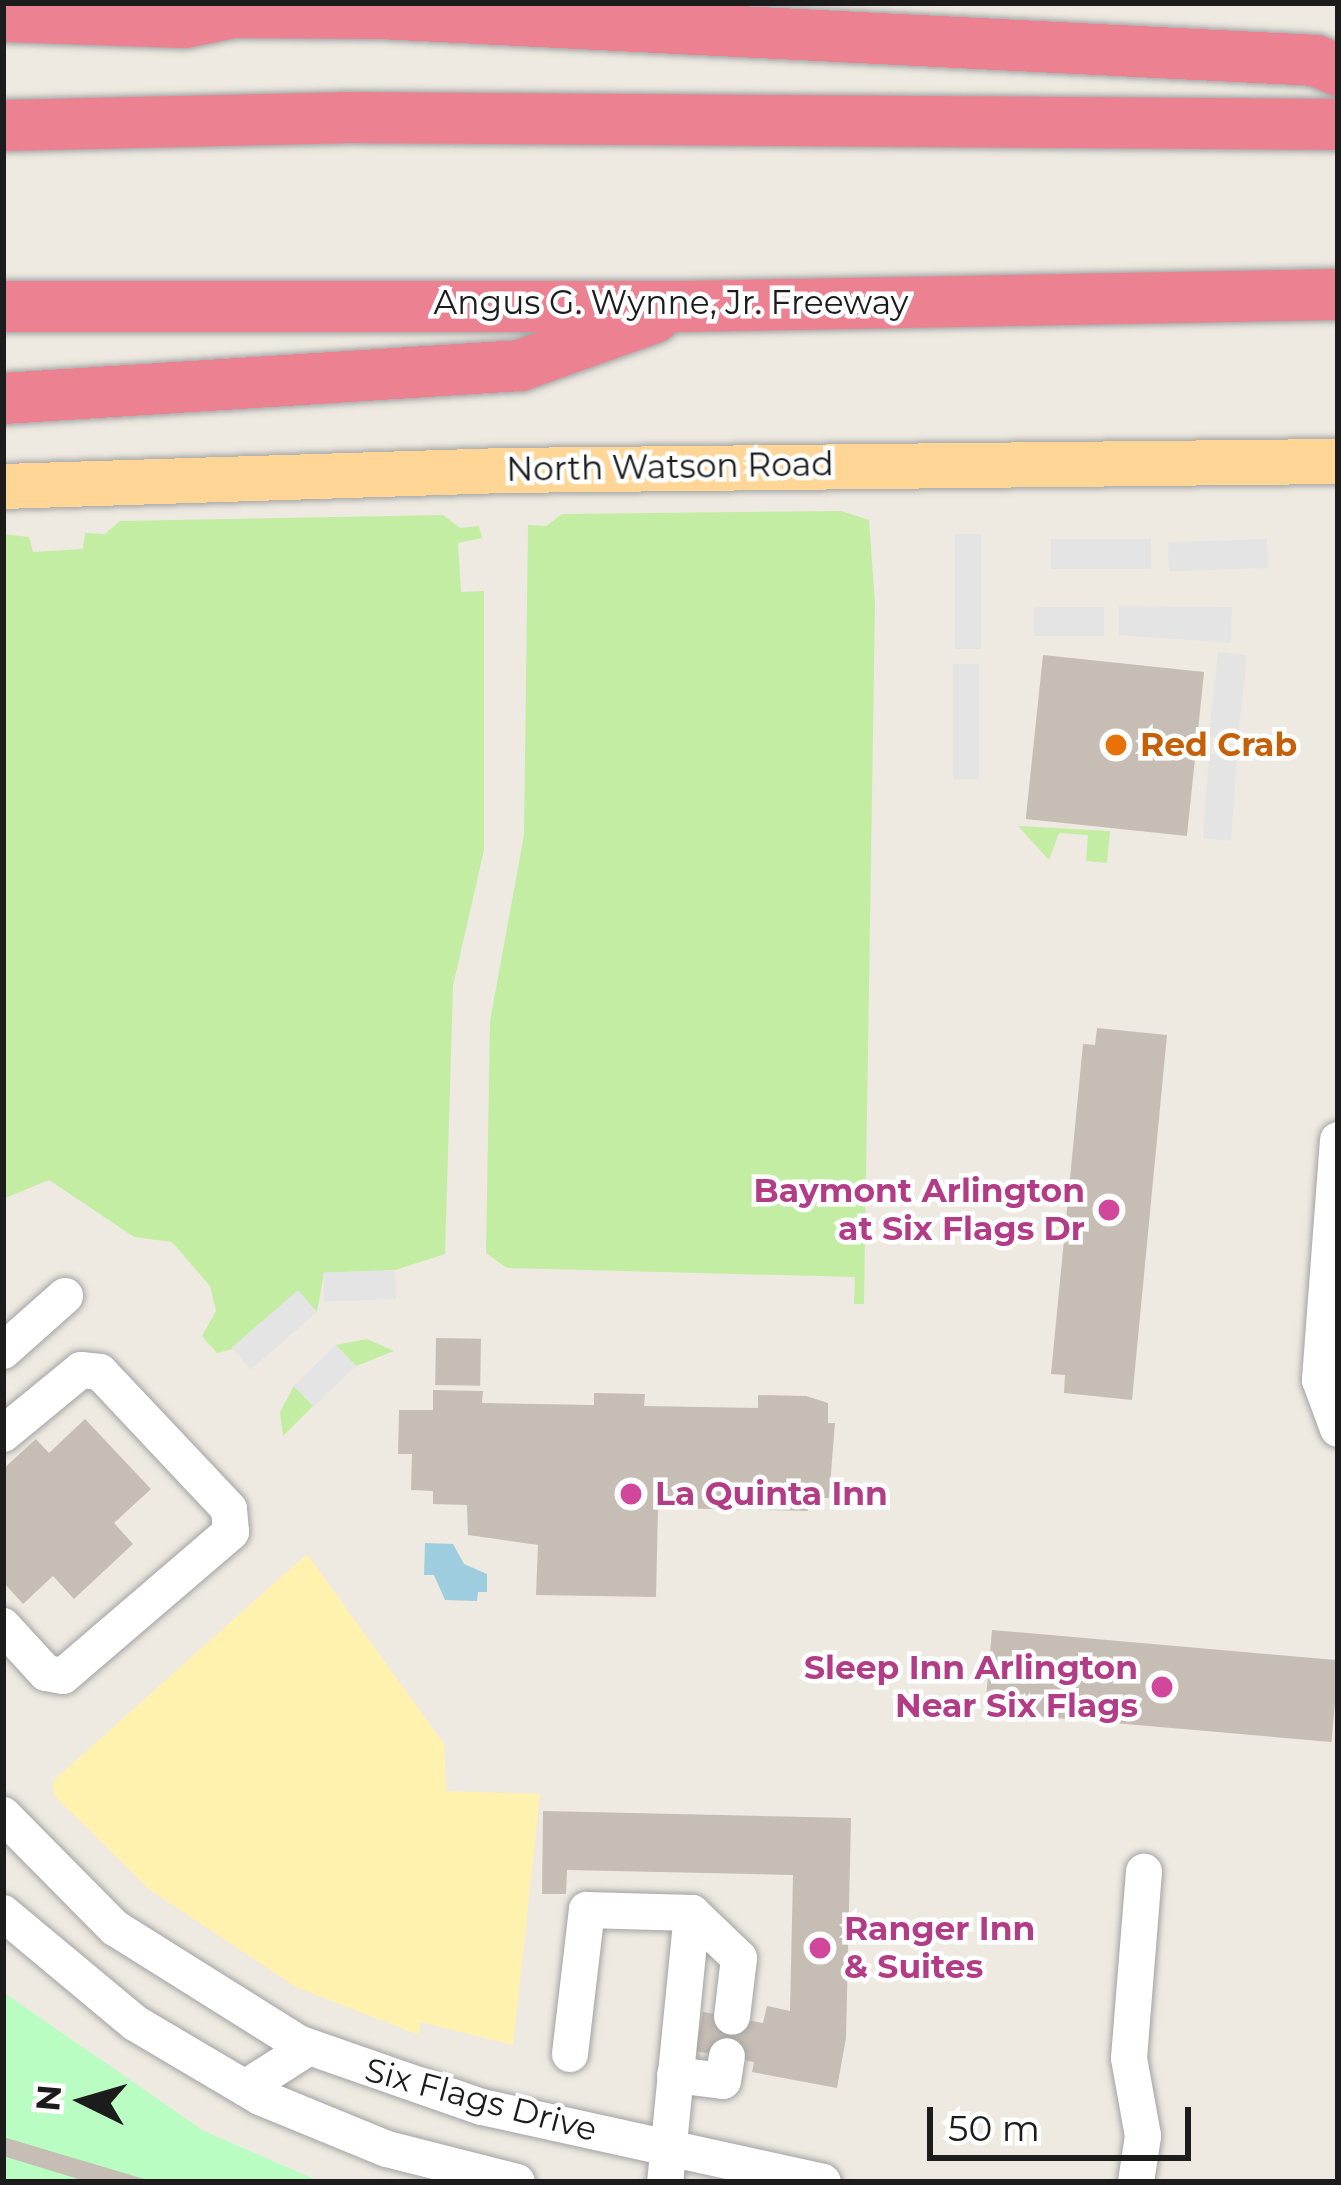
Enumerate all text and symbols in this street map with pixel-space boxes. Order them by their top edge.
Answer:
street label: Angus G. Wynne, Jr. Freeway [434,283,908,323]
street label: North Watson Road [506,444,834,490]
place label: Red Crab [1140,725,1297,765]
marker: Red Crab [1103,732,1129,758]
place label: Baymont Arlington at Six Flags Dr [754,1171,1085,1249]
marker: Baymont Arlington at Six Flags Dr [1096,1197,1122,1223]
place label: La Quinta Inn [655,1474,888,1514]
marker: La Quinta Inn [618,1481,644,1507]
place label: Sleep Inn Arlington Near Six Flags [804,1648,1138,1726]
marker: Sleep Inn Arlington Near Six Flags [1149,1674,1175,1700]
place label: Ranger Inn & Suites [844,1909,1035,1987]
marker: Ranger Inn & Suites [807,1935,833,1961]
north arrow [24,2041,144,2161]
street label: Six Flags Drive [361,2050,601,2150]
text: N [27,2083,69,2113]
scale bar [933,2083,1197,2157]
text: 50 m [948,2106,1040,2150]

